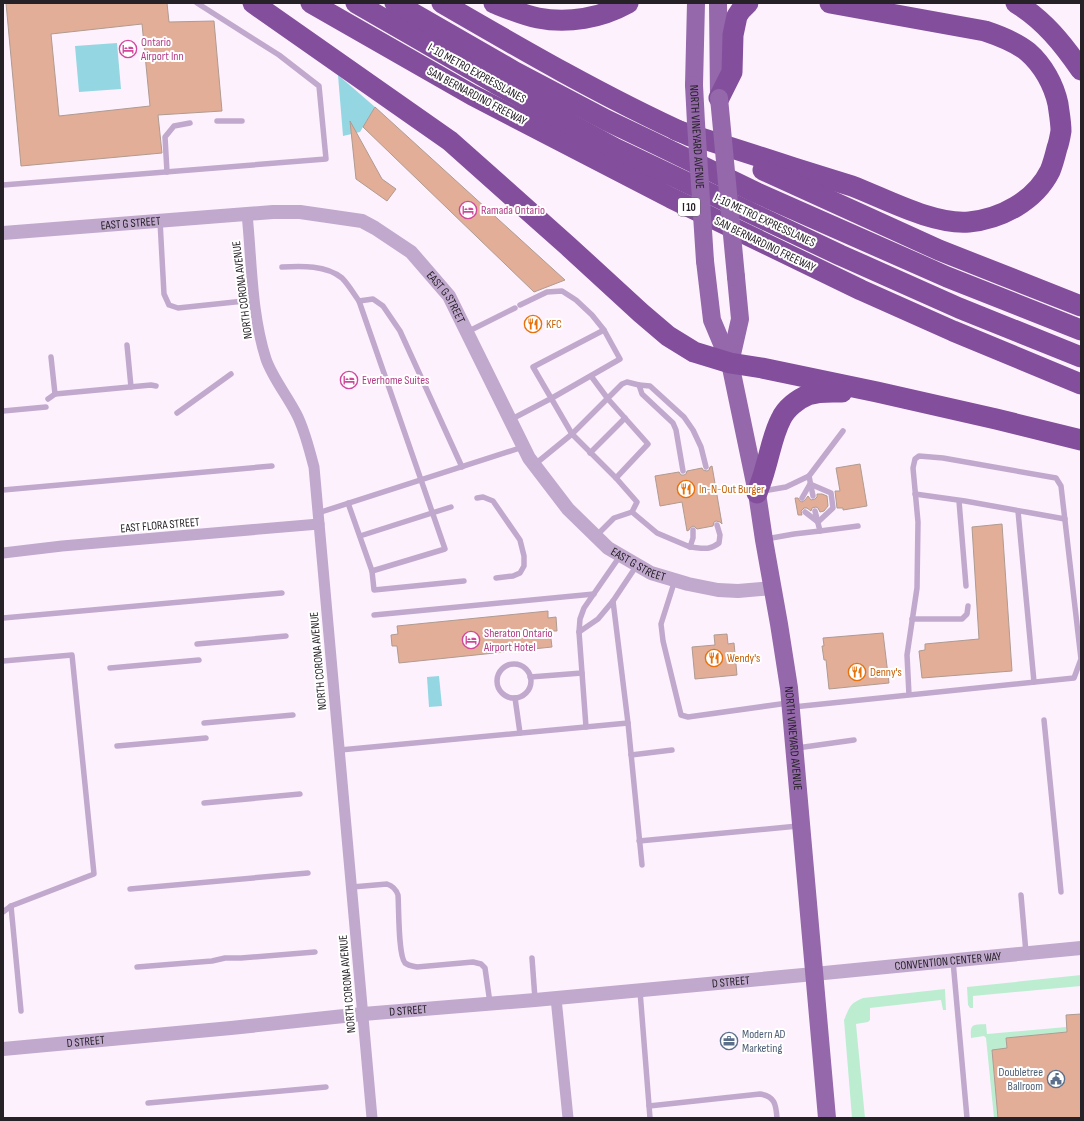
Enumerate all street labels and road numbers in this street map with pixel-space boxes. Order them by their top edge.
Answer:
street label: I-10 METRO EXPRESSLANES [425,40,529,107]
street label: SAN BERNARDINO FREEWAY [424,64,529,129]
street label: NORTH VINEYARD AVENUE [686,84,707,190]
street label: I-10 METRO EXPRESSLANES [712,190,818,251]
road number: I 10 [678,198,700,216]
street label: SAN BERNARDINO FREEWAY [712,213,818,275]
street label: EAST G STREET [100,214,161,233]
street label: NORTH CORONA AVENUE [229,240,256,340]
street label: EAST G STREET [423,268,468,326]
street label: EAST FLORA STREET [120,515,200,536]
street label: EAST G STREET [608,544,667,585]
street label: NORTH CORONA AVENUE [307,611,330,711]
street label: NORTH VINEYARD AVENUE [781,686,805,791]
street label: NORTH CORONA AVENUE [336,934,359,1034]
street label: CONVENTION CENTER WAY [894,949,1002,974]
street label: D STREET [711,973,751,991]
street label: D STREET [389,1002,428,1020]
street label: D STREET [66,1033,105,1051]

